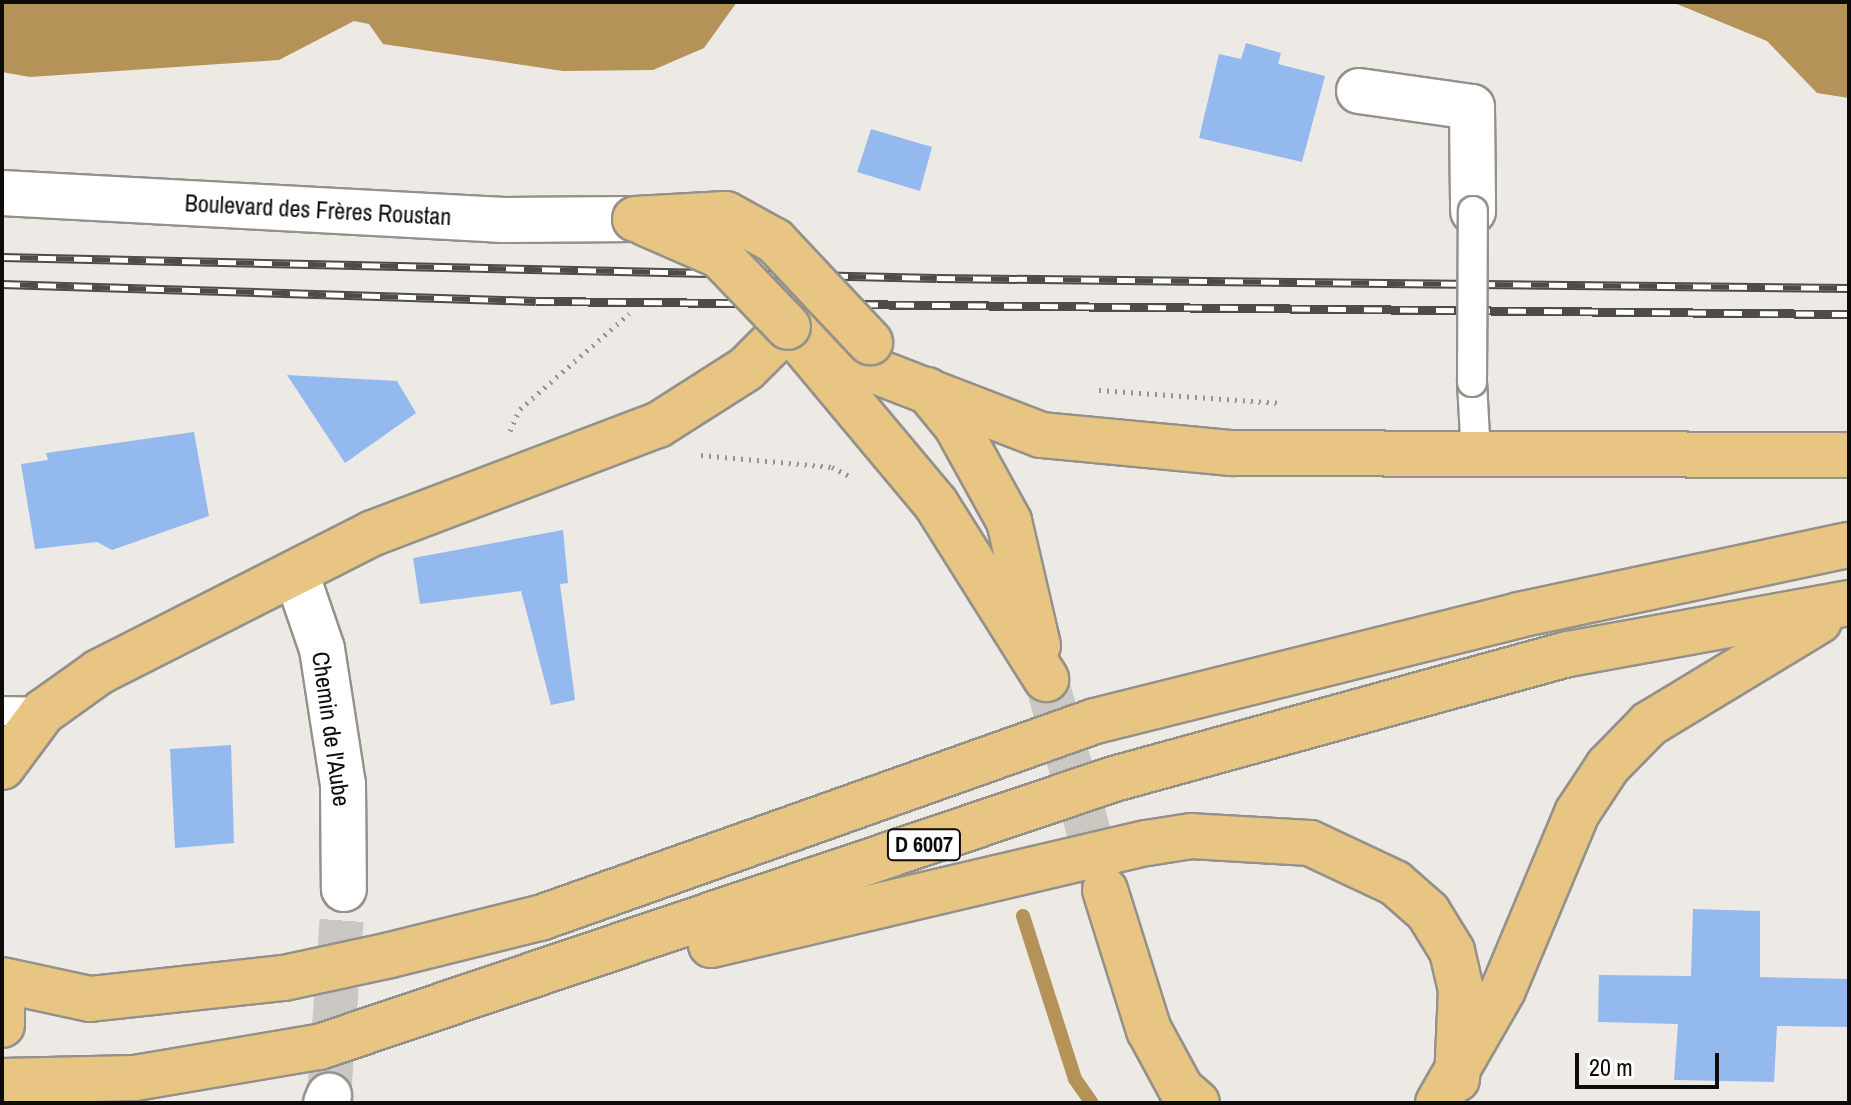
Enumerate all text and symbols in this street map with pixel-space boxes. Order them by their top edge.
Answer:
street label: Boulevard des Frères Roustan [184,189,452,231]
street label: Chemin de l'Aube [306,650,356,808]
road number: D 6007 [886,827,962,863]
scale bar [1579,1037,1723,1087]
text: 20 m [1589,1051,1633,1083]

